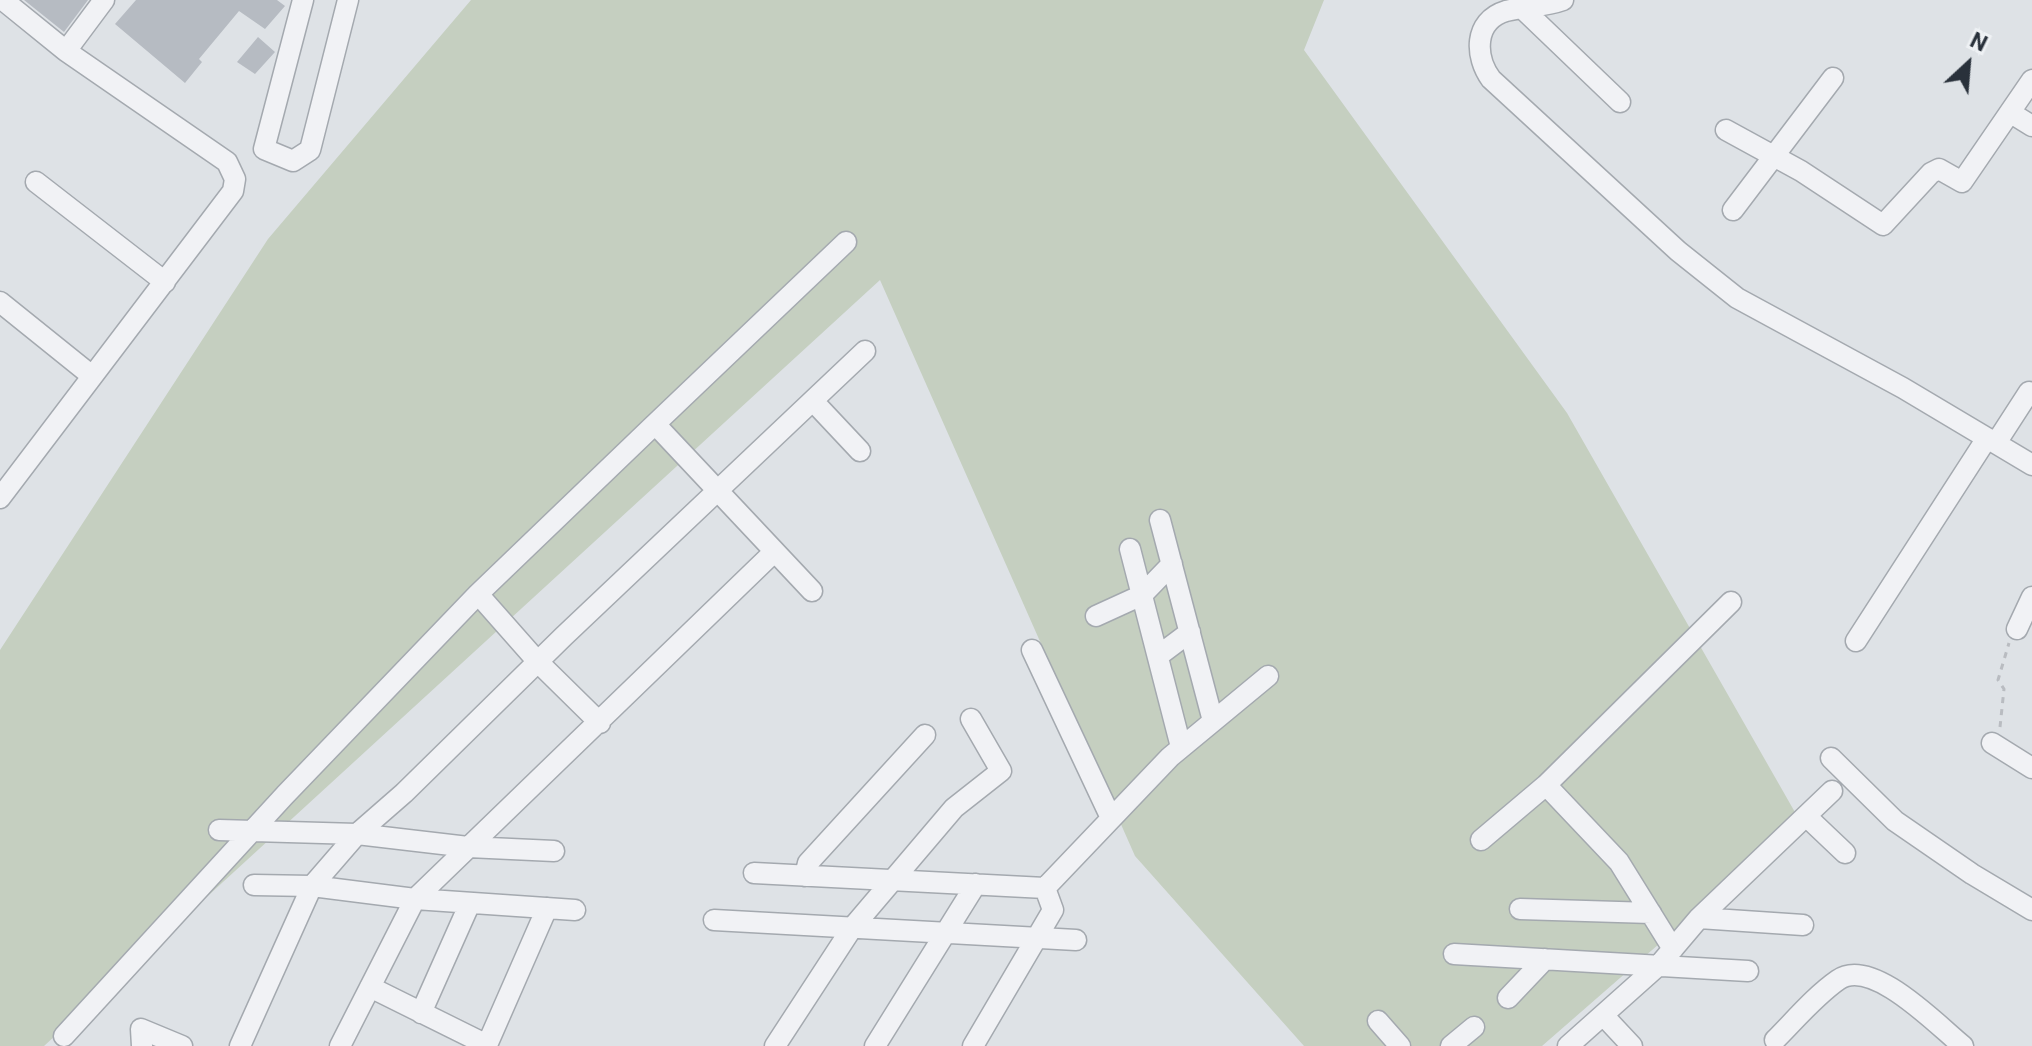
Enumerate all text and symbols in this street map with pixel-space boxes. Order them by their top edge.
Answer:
north arrow [1928,24,2008,104]
text: N [1966,27,1991,57]

